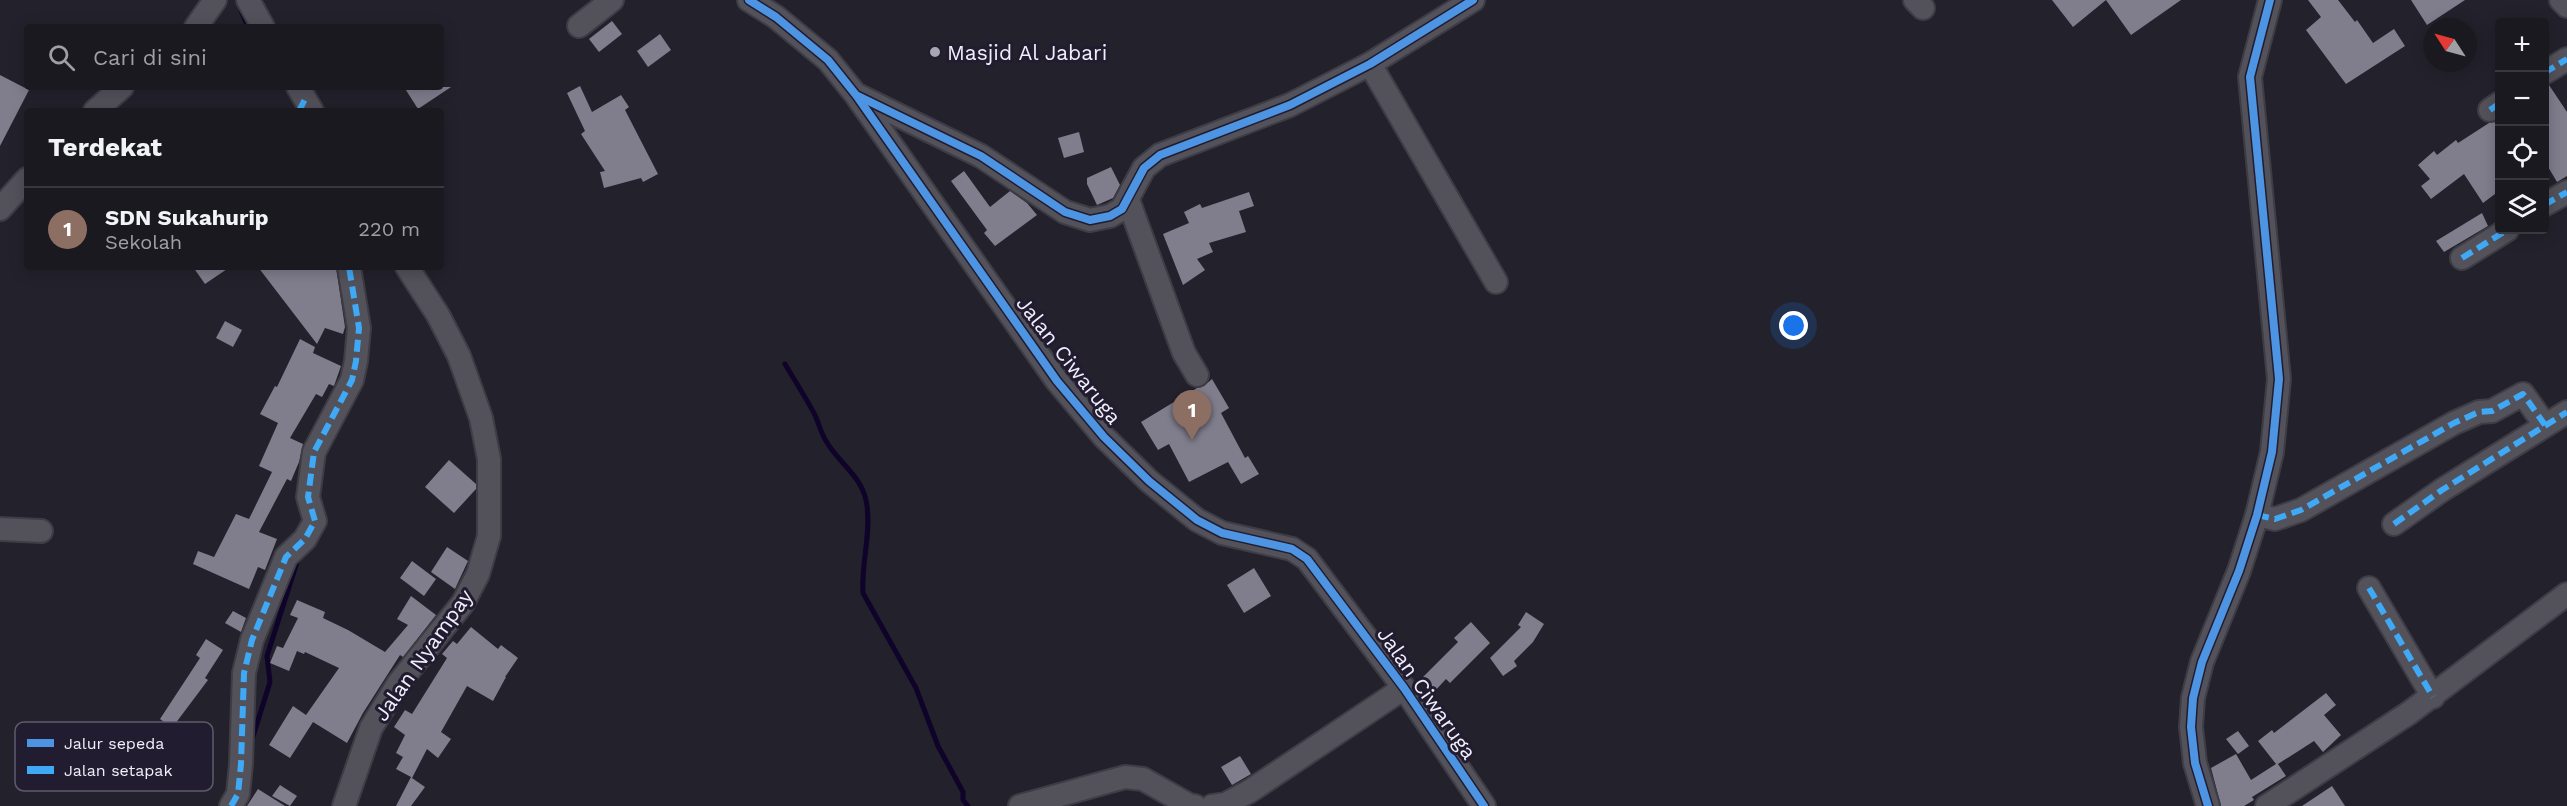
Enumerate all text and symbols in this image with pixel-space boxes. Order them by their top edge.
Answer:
north arrow [2423,18,2477,72]
map controls [2495,18,2549,234]
button: + [2495,18,2549,72]
search box [24,24,444,90]
place label: Masjid Al Jabari [947,40,1107,65]
icon: search [45,41,78,74]
text: Cari di sini [93,45,207,70]
marker: Masjid Al Jabari [928,45,942,59]
button: − [2495,72,2549,126]
button: locate [2495,126,2549,180]
text: Terdekat [48,132,162,162]
button: layers [2495,180,2549,234]
text: SDN Sukahurip [105,205,269,230]
text: 1 [63,217,72,241]
text: 220 m [358,217,420,241]
text: Sekolah [105,230,182,254]
street label: Jalan Ciwaruga [1011,291,1127,429]
your location [1779,311,1808,340]
pin: 1 [1172,390,1212,440]
street label: Jalan Nyampay [368,584,478,726]
street label: Jalan Ciwaruga [1372,622,1482,764]
legend [15,722,213,791]
text: Jalur sepeda [64,734,164,753]
text: Jalan setapak [64,761,172,780]

